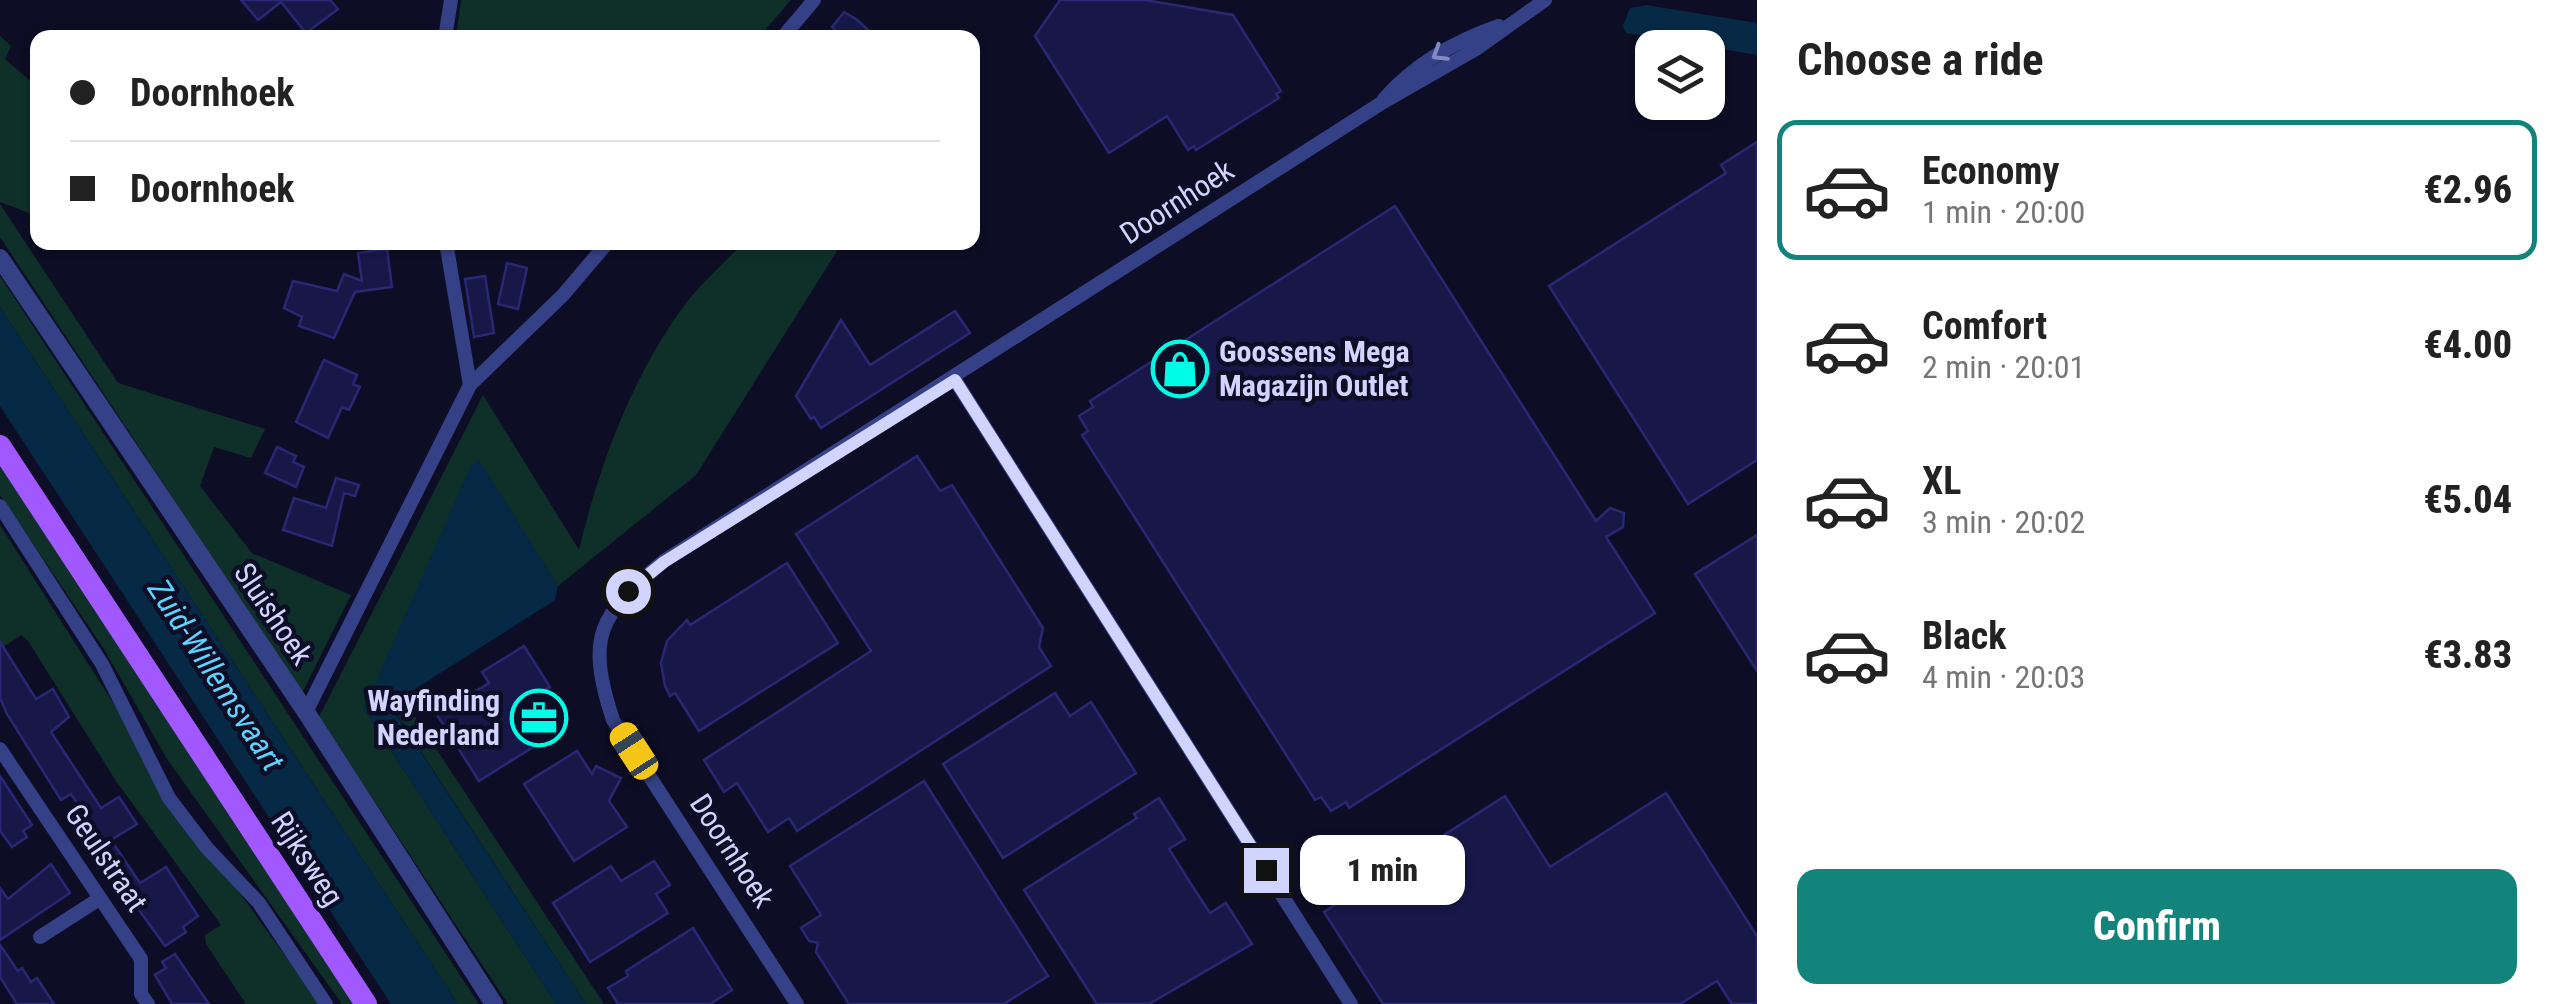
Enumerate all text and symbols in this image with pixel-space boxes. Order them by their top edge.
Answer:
map controls [1635,30,1725,120]
button: layers [1635,30,1725,120]
text: Choose a ride [1797,33,2044,86]
one-way arrow [1432,42,1450,61]
text: Doornhoek [130,71,295,115]
icon: car [1802,145,1892,235]
text: Economy [1922,149,2059,193]
street label: Doornhoek [1114,152,1240,251]
text: Doornhoek [130,167,295,211]
text: €2.96 [2423,168,2512,212]
text: 1 min · 20:00 [1922,193,2085,231]
icon: car [1802,300,1892,390]
text: Comfort [1922,304,2047,348]
text: €4.00 [2423,323,2512,367]
place label: Goossens Mega Magazijn Outlet [1219,334,1410,403]
shop icon: Goossens Mega Magazijn Outlet [1150,339,1210,399]
text: 2 min · 20:01 [1922,348,2085,386]
icon: car [1802,455,1892,545]
text: XL [1922,459,1961,503]
text: €5.04 [2423,478,2512,522]
text: 3 min · 20:02 [1922,503,2085,541]
street label: Sluishoek [227,556,320,671]
route start [606,569,651,614]
water label: Zuid-Willemsvaart [139,571,292,778]
icon: car [1802,610,1892,700]
text: Black [1922,614,2006,658]
text: €3.83 [2423,633,2512,677]
text: 4 min · 20:03 [1922,658,2085,696]
place label: Wayfinding Nederland [367,683,500,752]
office icon: Wayfinding Nederland [509,688,569,748]
car [605,718,663,784]
street label: Doornhoek [683,788,782,914]
street label: Geulstraat [58,797,155,918]
street label: Rijksweg [264,805,351,912]
callout: 1 min [1301,835,1466,905]
route end [1244,848,1289,893]
text: 1 min [1347,851,1418,889]
button: Confirm [1797,869,2517,984]

